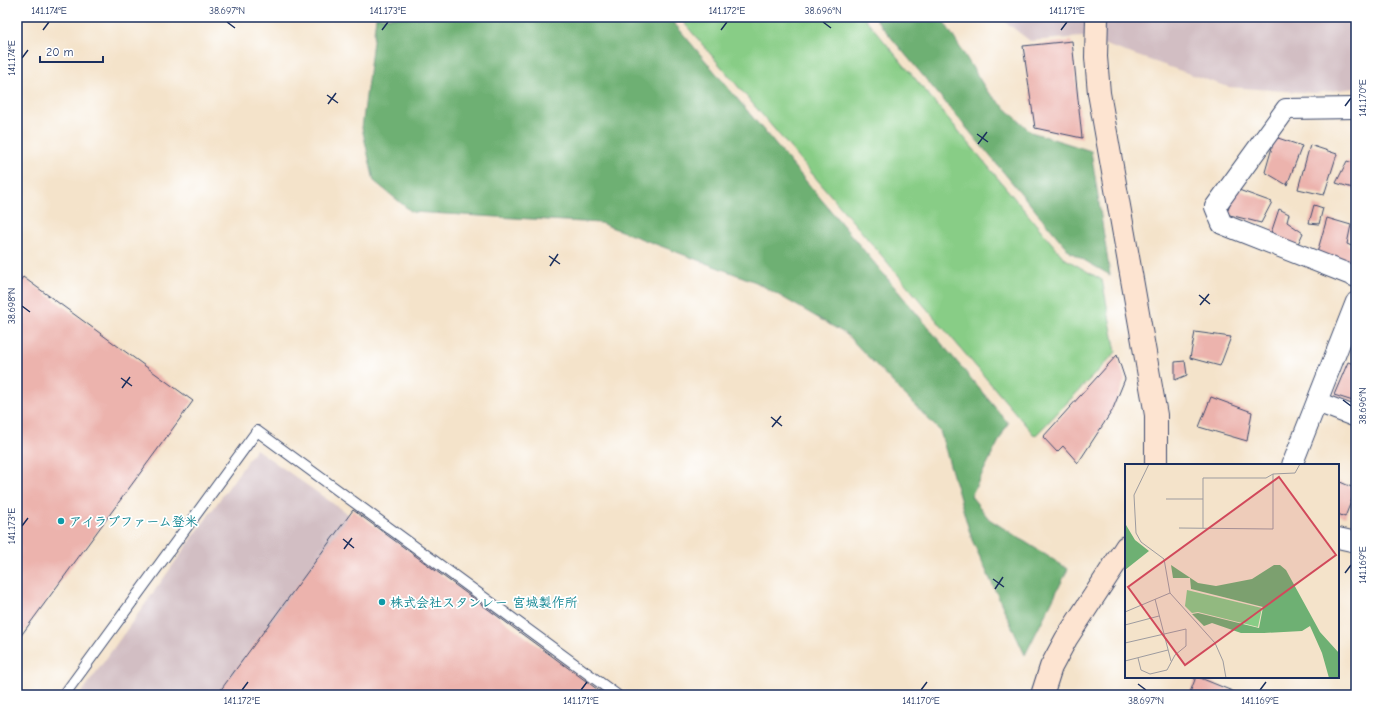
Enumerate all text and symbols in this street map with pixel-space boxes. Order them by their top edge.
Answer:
text: 141.174°E [31,5,67,17]
text: 38.697°N [209,5,245,17]
text: 141.173°E [370,5,406,17]
text: 141.172°E [709,5,745,17]
text: 38.696°N [805,5,841,17]
text: 141.171°E [1049,5,1085,17]
scale bar [40,38,103,64]
text: 141.174°E [6,40,18,76]
text: 20 m [46,45,74,59]
text: 141.170°E [1357,79,1369,117]
text: 38.698°N [6,288,18,324]
text: 38.696°N [1357,388,1369,424]
inset map [1125,464,1339,678]
text: 141.173°E [6,508,18,544]
place label: アイラブファーム登米 [69,514,198,529]
marker: アイラブファーム登米 [56,516,66,526]
text: 141.169°E [1357,546,1369,584]
place label: 株式会社スタンレー 宮城製作所 [390,595,577,610]
marker: 株式会社スタンレー 宮城製作所 [377,597,387,607]
text: 141.172°E [224,695,260,707]
text: 141.171°E [563,695,599,707]
text: 141.170°E [902,695,940,707]
text: 38.697°N [1128,695,1164,707]
text: 141.169°E [1241,695,1279,707]

